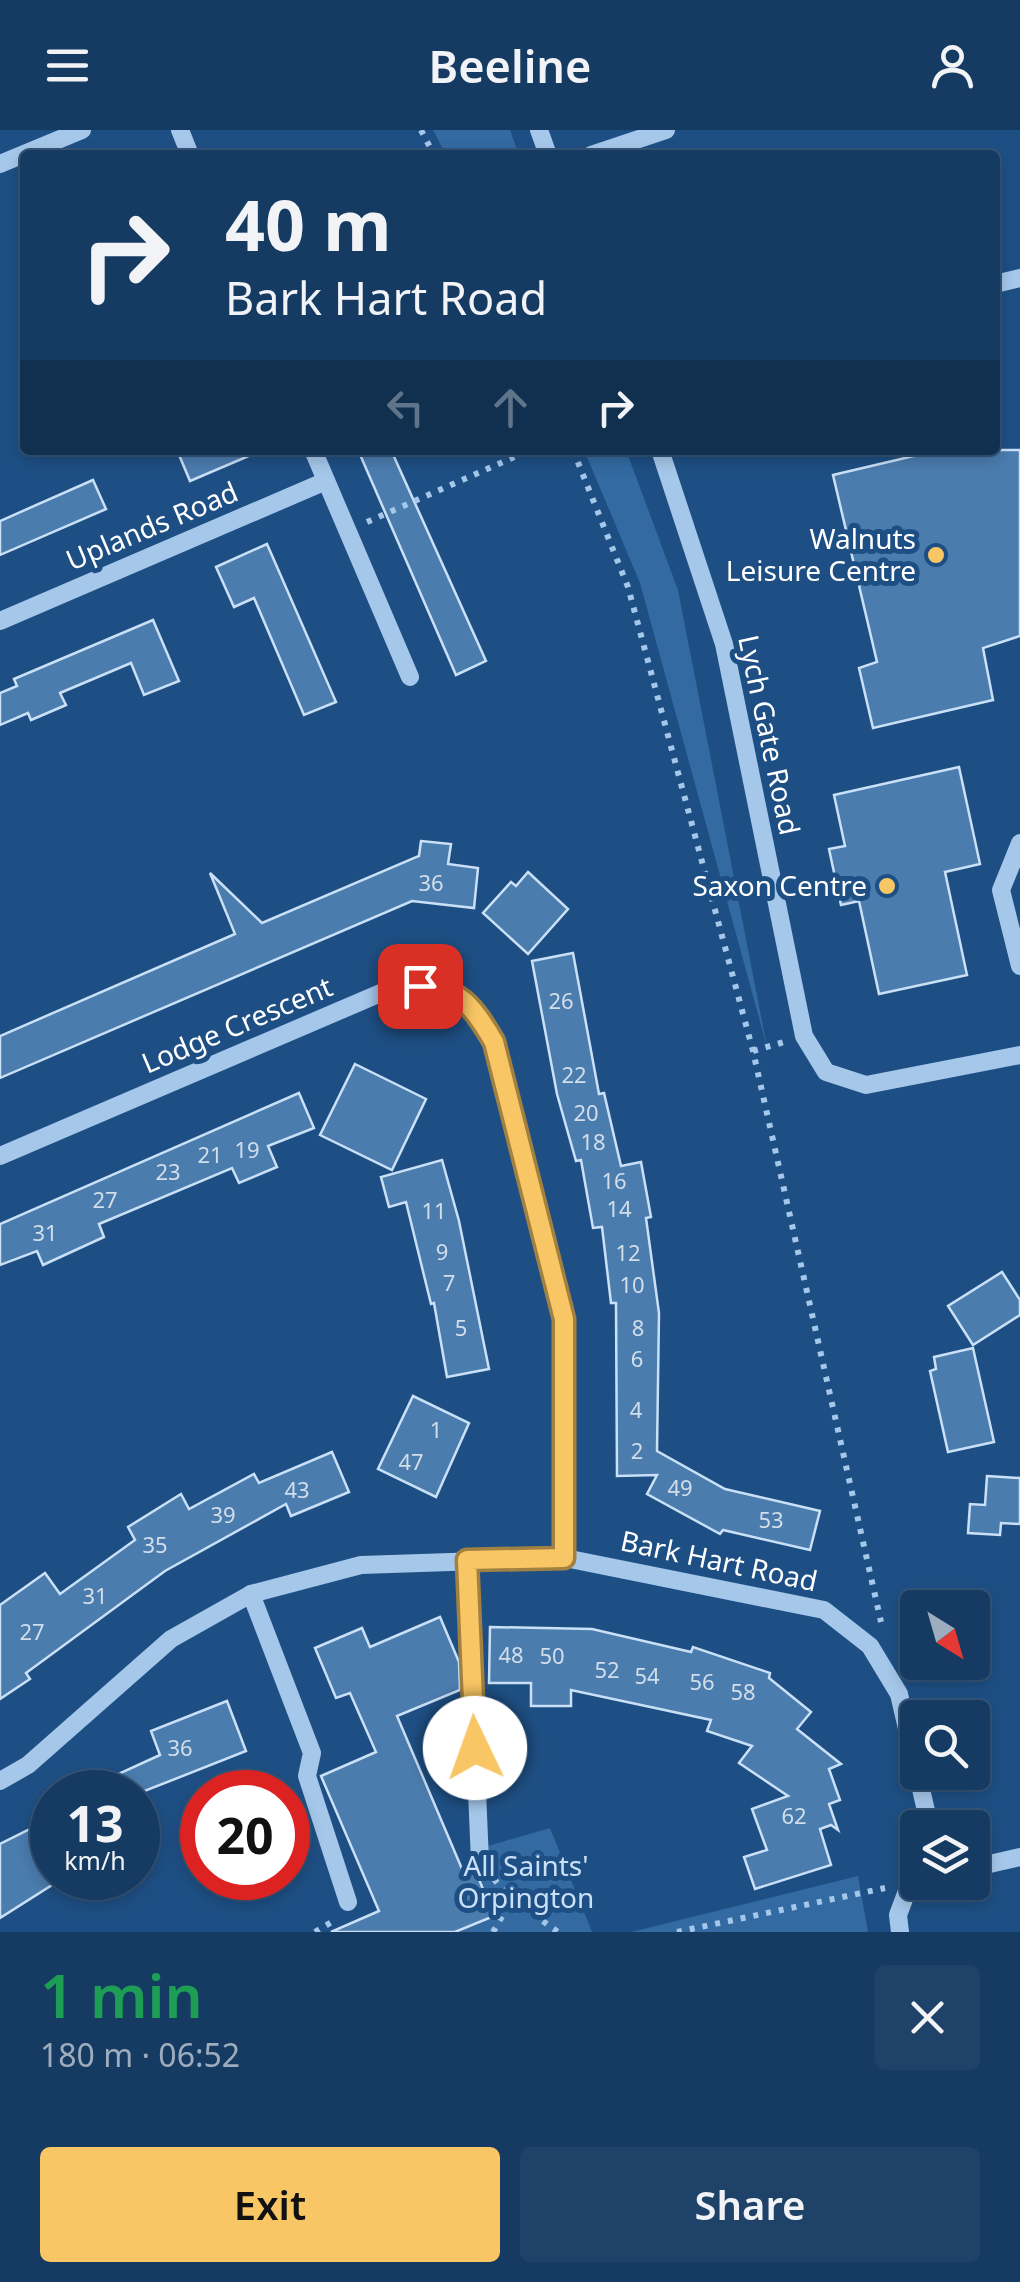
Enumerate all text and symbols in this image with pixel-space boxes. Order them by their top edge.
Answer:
text: Beeline [429,35,591,96]
icon: menu [40,38,95,93]
icon: person [925,38,980,93]
text: 40 m [225,176,392,272]
icon: right [60,190,190,320]
text: Bark Hart Road [225,267,547,328]
icon: left [378,380,433,435]
icon: ahead [483,380,538,435]
icon: right [588,380,643,435]
street label: Uplands Road [60,472,243,578]
place label: Walnuts Leisure Centre [726,519,916,589]
marker: Walnuts Leisure Centre [925,544,947,566]
street label: Lych Gate Road [730,631,810,838]
place label: Saxon Centre [692,866,867,904]
house number: 36 [418,867,444,897]
marker: Saxon Centre [876,875,898,897]
pin [378,944,463,1029]
icon: arrive [393,959,448,1014]
street label: Lodge Crescent [135,967,338,1081]
house number: 26 [548,985,574,1015]
house number: 22 [561,1059,587,1089]
house number: 20 [573,1097,599,1127]
house number: 18 [580,1126,606,1156]
house number: 19 [234,1134,260,1164]
house number: 21 [197,1139,223,1169]
house number: 23 [155,1156,181,1186]
house number: 16 [601,1165,627,1195]
house number: 27 [92,1184,118,1214]
house number: 14 [606,1193,632,1223]
house number: 11 [421,1195,447,1225]
house number: 31 [32,1217,58,1247]
house number: 9 [436,1236,448,1266]
house number: 12 [615,1237,641,1267]
house number: 7 [443,1267,455,1297]
house number: 10 [619,1269,645,1299]
house number: 5 [455,1312,467,1342]
house number: 8 [632,1312,644,1342]
house number: 6 [631,1343,643,1373]
house number: 4 [630,1394,643,1424]
house number: 1 [430,1414,442,1444]
house number: 2 [631,1435,643,1465]
house number: 47 [398,1446,424,1476]
house number: 49 [667,1472,693,1502]
house number: 43 [284,1474,310,1504]
house number: 39 [210,1499,236,1529]
house number: 53 [758,1504,784,1534]
street label: Bark Hart Road [617,1521,821,1599]
house number: 35 [142,1529,168,1559]
house number: 31 [82,1580,108,1610]
north arrow [900,1590,990,1680]
map controls [900,1590,990,1900]
house number: 27 [19,1616,45,1646]
house number: 48 [498,1639,524,1669]
house number: 50 [539,1640,565,1670]
house number: 52 [594,1654,620,1684]
house number: 54 [634,1660,660,1690]
house number: 56 [689,1666,715,1696]
house number: 58 [730,1676,756,1706]
position arrow [423,1696,527,1800]
button: search [900,1700,990,1790]
house number: 36 [167,1732,193,1762]
speed limit sign: 20 [180,1770,310,1900]
text: 13 [66,1789,124,1857]
house number: 62 [781,1800,807,1830]
button: layers [900,1810,990,1900]
text: km/h [64,1843,126,1877]
park label: All Saints' Orpington [458,1846,594,1916]
text: 1 min [40,1954,203,2036]
button: close [875,1965,980,2070]
text: 180 m · 06:52 [40,2033,240,2076]
button: Exit [40,2147,500,2262]
button: Share [520,2147,980,2262]

